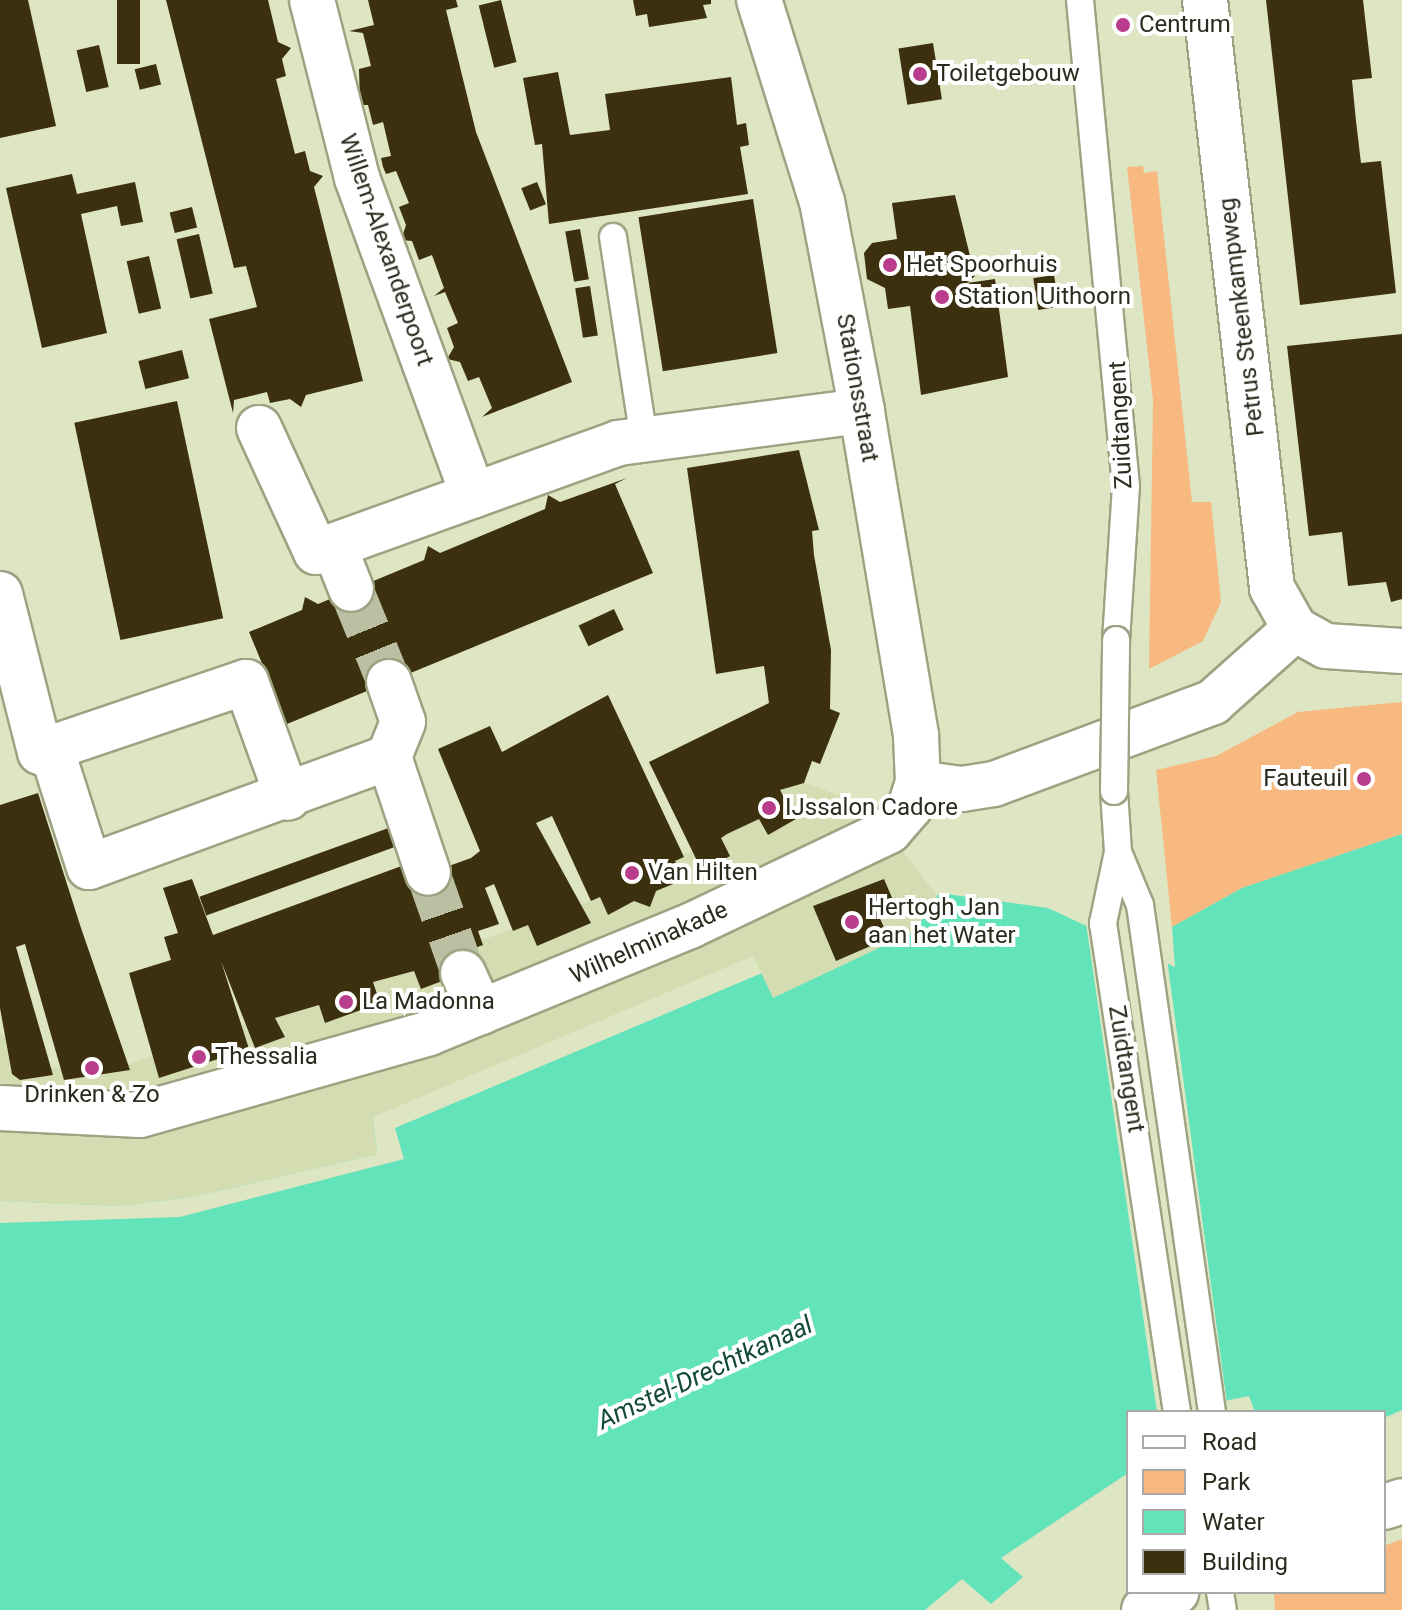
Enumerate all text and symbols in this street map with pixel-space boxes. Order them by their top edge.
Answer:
place label: Centrum [1139,11,1231,39]
marker: Centrum [1114,16,1132,34]
place label: Toiletgebouw [936,60,1080,88]
marker: Toiletgebouw [911,65,929,83]
street label: Willem-Alexanderpoort [333,130,439,370]
street label: Petrus Steenkampweg [1213,196,1271,438]
place label: Het Spoorhuis [906,251,1058,279]
marker: Het Spoorhuis [881,256,899,274]
place label: Station Uithoorn [958,283,1131,311]
marker: Station Uithoorn [933,288,951,306]
street label: Stationsstraat [830,312,884,464]
street label: Zuidtangent [1103,360,1139,490]
place label: Fauteuil [1263,765,1348,793]
marker: Fauteuil [1355,770,1373,788]
place label: IJssalon Cadore [785,794,958,822]
marker: IJssalon Cadore [760,799,778,817]
place label: Van Hilten [648,859,758,887]
marker: Van Hilten [623,864,641,882]
place label: Hertogh Jan aan het Water [868,894,1016,950]
street label: Wilhelminakade [566,895,732,991]
marker: Hertogh Jan aan het Water [843,913,861,931]
place label: La Madonna [362,988,495,1016]
marker: La Madonna [337,993,355,1011]
street label: Zuidtangent [1102,1003,1150,1135]
place label: Thessalia [215,1043,318,1071]
marker: Thessalia [190,1048,208,1066]
marker: Drinken & Zo [83,1059,101,1077]
place label: Drinken & Zo [24,1081,160,1109]
water label: Amstel-Drechtkanaal [592,1309,818,1437]
legend [1126,1410,1386,1594]
text: Road [1202,1428,1257,1456]
text: Park [1202,1468,1250,1496]
text: Water [1202,1508,1265,1536]
text: Building [1202,1548,1288,1576]

